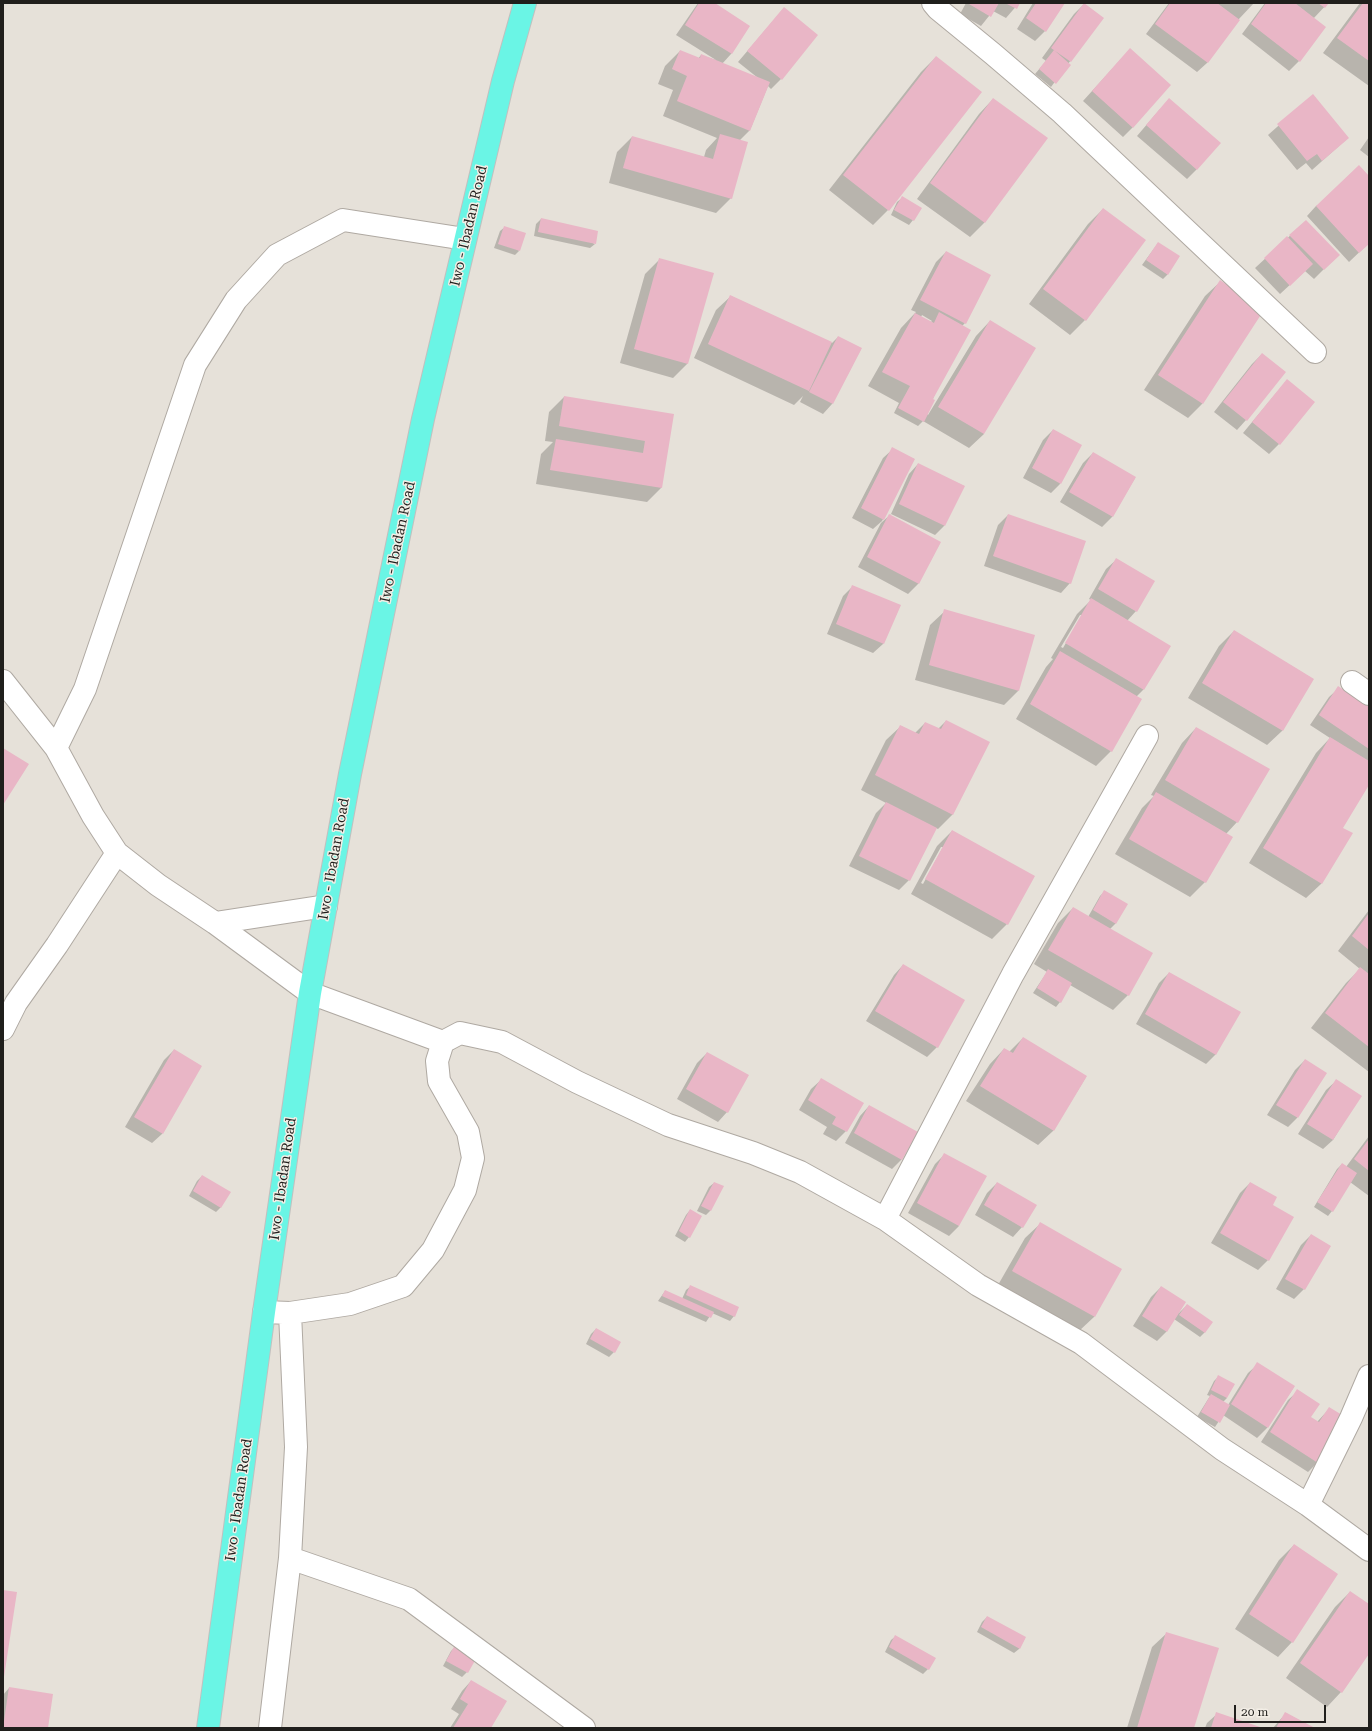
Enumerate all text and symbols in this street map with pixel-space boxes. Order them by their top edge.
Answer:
street label: Iwo - Ibadan Road [447,164,491,288]
street label: Iwo - Ibadan Road [377,480,419,604]
street label: Iwo - Ibadan Road [315,797,353,921]
street label: Iwo - Ibadan Road [266,1117,300,1241]
street label: Iwo - Ibadan Road [222,1438,256,1562]
scale bar [1236,1697,1328,1723]
text: 20 m [1241,1705,1268,1719]

